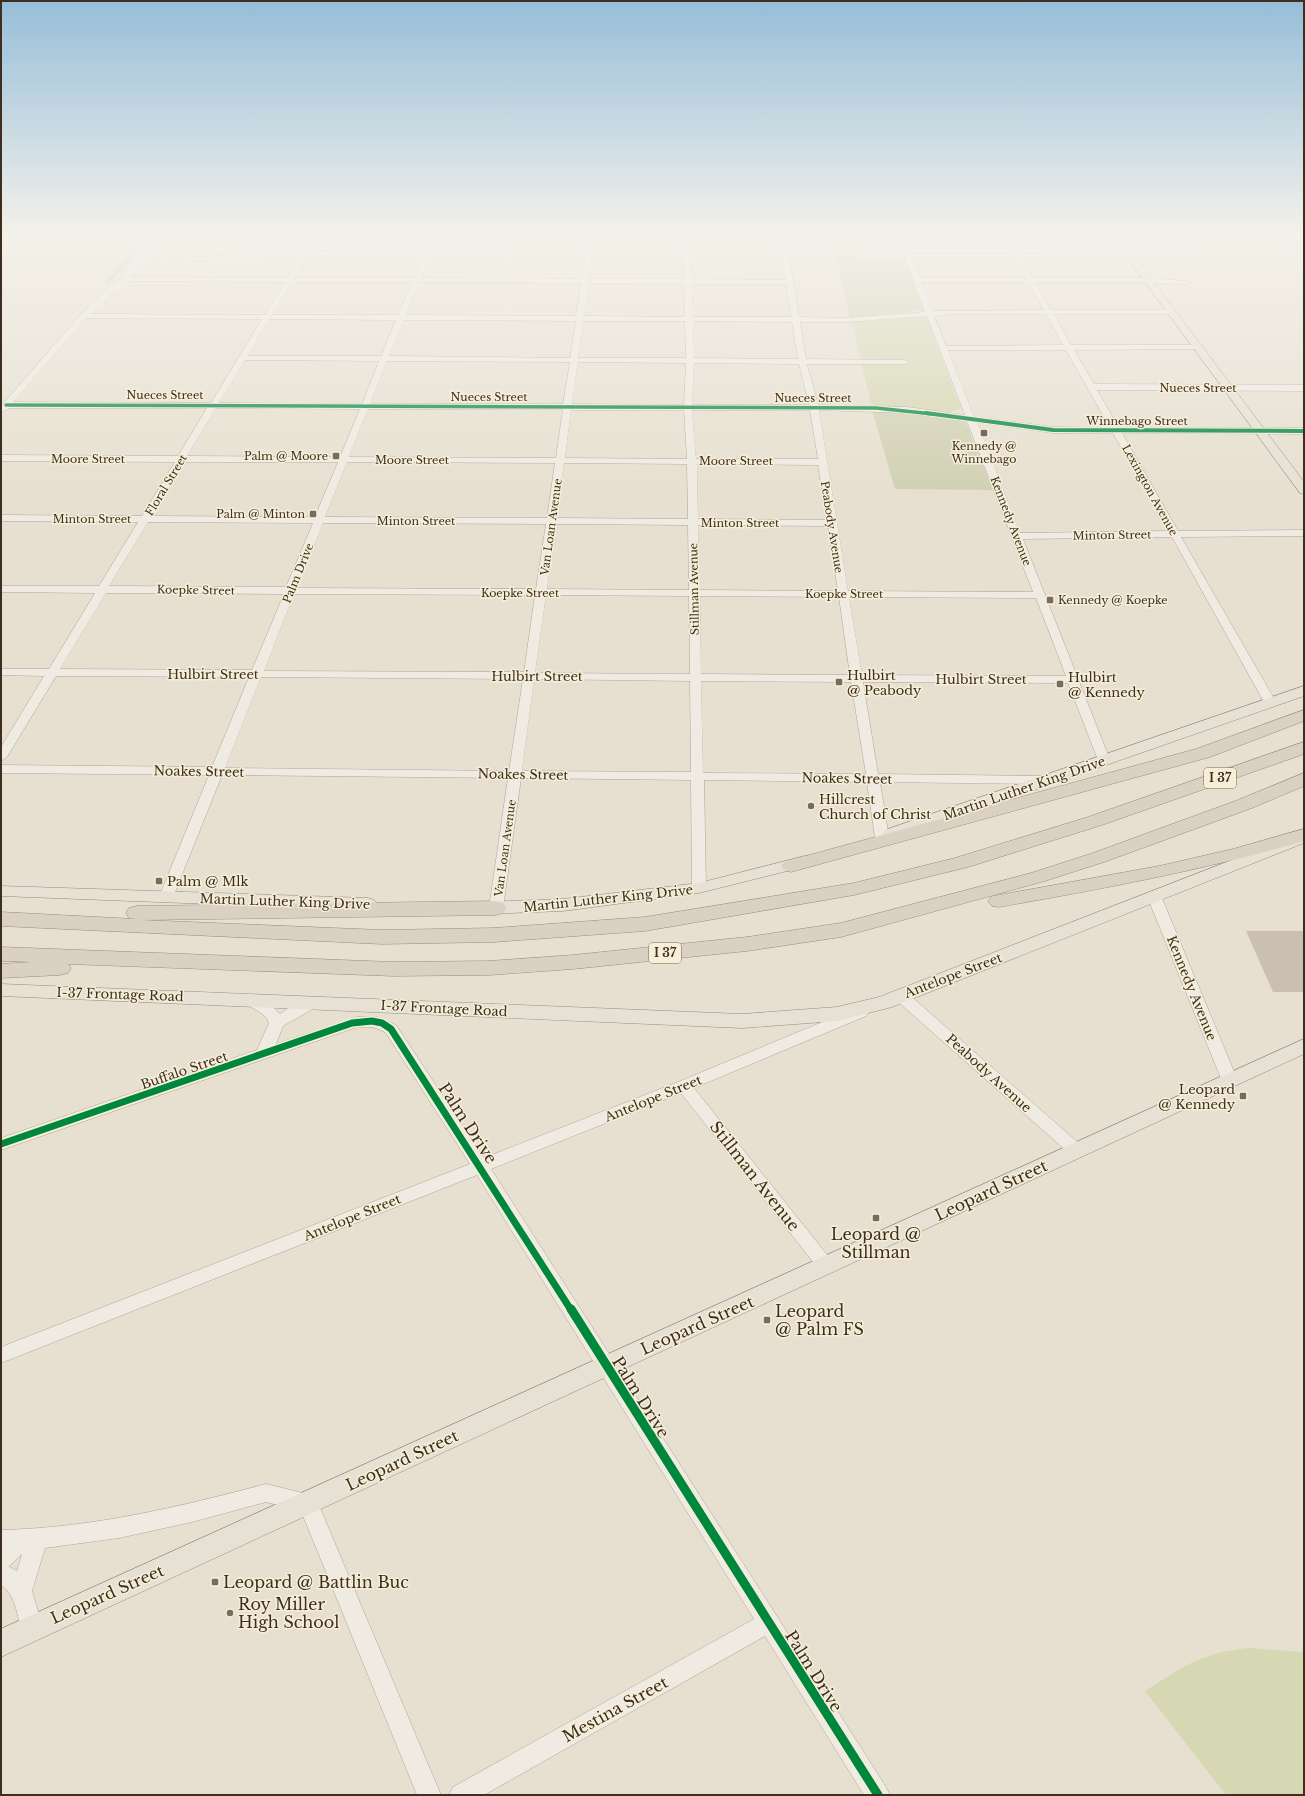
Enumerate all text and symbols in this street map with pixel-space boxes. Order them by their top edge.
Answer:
street label: Nueces Street [1160,381,1237,395]
street label: Nueces Street [127,388,204,402]
street label: Nueces Street [451,390,528,404]
street label: Nueces Street [775,391,852,405]
street label: Winnebago Street [1085,414,1188,428]
marker: Kennedy @ Winnebago [979,428,989,438]
place label: Kennedy @ Winnebago [950,439,1017,466]
street label: Lexington Avenue [1119,442,1181,538]
place label: Palm @ Moore [244,449,328,463]
street label: Floral Street [142,451,190,518]
marker: Palm @ Moore [331,451,341,461]
street label: Moore Street [51,452,126,466]
street label: Moore Street [375,453,450,467]
street label: Moore Street [699,454,774,468]
street label: Kennedy Avenue [987,474,1035,568]
street label: Van Loan Avenue [537,478,565,577]
street label: Peabody Avenue [818,480,846,574]
place label: Palm @ Minton [216,507,305,521]
marker: Palm @ Minton [308,509,318,519]
street label: Minton Street [53,512,132,526]
street label: Minton Street [377,514,456,528]
street label: Minton Street [701,516,780,530]
street label: Minton Street [1073,527,1152,543]
street label: Palm Drive [280,541,316,605]
street label: Stillman Avenue [686,543,702,635]
street label: Koepke Street [157,582,236,598]
street label: Koepke Street [481,586,560,600]
street label: Koepke Street [805,587,884,601]
place label: Kennedy @ Koepke [1058,593,1168,607]
marker: Kennedy @ Koepke [1045,595,1055,605]
street label: Hulbirt Street [167,666,259,683]
place label: Hulbirt @ Peabody [847,667,922,699]
street label: Hulbirt Street [491,668,583,685]
place label: Hulbirt @ Kennedy [1068,669,1145,701]
street label: Hulbirt Street [935,671,1027,688]
marker: Hulbirt @ Peabody [834,677,844,687]
marker: Hulbirt @ Kennedy [1055,679,1065,689]
street label: Martin Luther King Drive [941,753,1108,824]
street label: Noakes Street [153,762,245,781]
street label: Noakes Street [477,765,569,784]
road number: I 37 [1204,768,1236,788]
street label: Noakes Street [801,769,893,788]
place label: Hillcrest Church of Christ [819,791,931,823]
street label: Van Loan Avenue [491,799,519,898]
marker: Hillcrest Church of Christ [806,801,816,811]
place label: Palm @ Mlk [167,873,248,890]
marker: Palm @ Mlk [154,876,164,886]
street label: Martin Luther King Drive [522,881,694,916]
street label: Martin Luther King Drive [199,890,371,913]
street label: Kennedy Avenue [1163,933,1220,1043]
road number: I 37 [649,943,681,963]
street label: Antelope Street [901,949,1004,1002]
street label: I-37 Frontage Road [56,984,184,1005]
street label: I-37 Frontage Road [380,997,508,1020]
street label: Peabody Avenue [942,1030,1035,1116]
street label: Buffalo Street [138,1048,230,1093]
street label: Antelope Street [601,1071,704,1126]
street label: Palm Drive [434,1079,502,1167]
place label: Leopard @ Kennedy [1158,1081,1236,1113]
marker: Leopard @ Kennedy [1238,1091,1248,1101]
street label: Stillman Avenue [706,1117,804,1235]
street label: Leopard Street [931,1155,1051,1225]
street label: Antelope Street [300,1190,403,1245]
marker: Leopard @ Stillman [871,1213,881,1223]
place label: Leopard @ Stillman [831,1224,921,1262]
street label: Leopard Street [637,1291,757,1359]
place label: Leopard @ Palm FS [775,1301,864,1339]
marker: Leopard @ Palm FS [762,1315,772,1325]
street label: Palm Drive [608,1353,674,1441]
street label: Leopard Street [342,1425,462,1495]
street label: Leopard Street [47,1560,167,1628]
place label: Leopard @ Battlin Buc [223,1572,409,1592]
marker: Leopard @ Battlin Buc [210,1577,220,1587]
place label: Roy Miller High School [238,1594,339,1632]
marker: Roy Miller High School [225,1608,235,1618]
street label: Palm Drive [781,1627,847,1715]
street label: Mestina Street [559,1672,671,1746]

